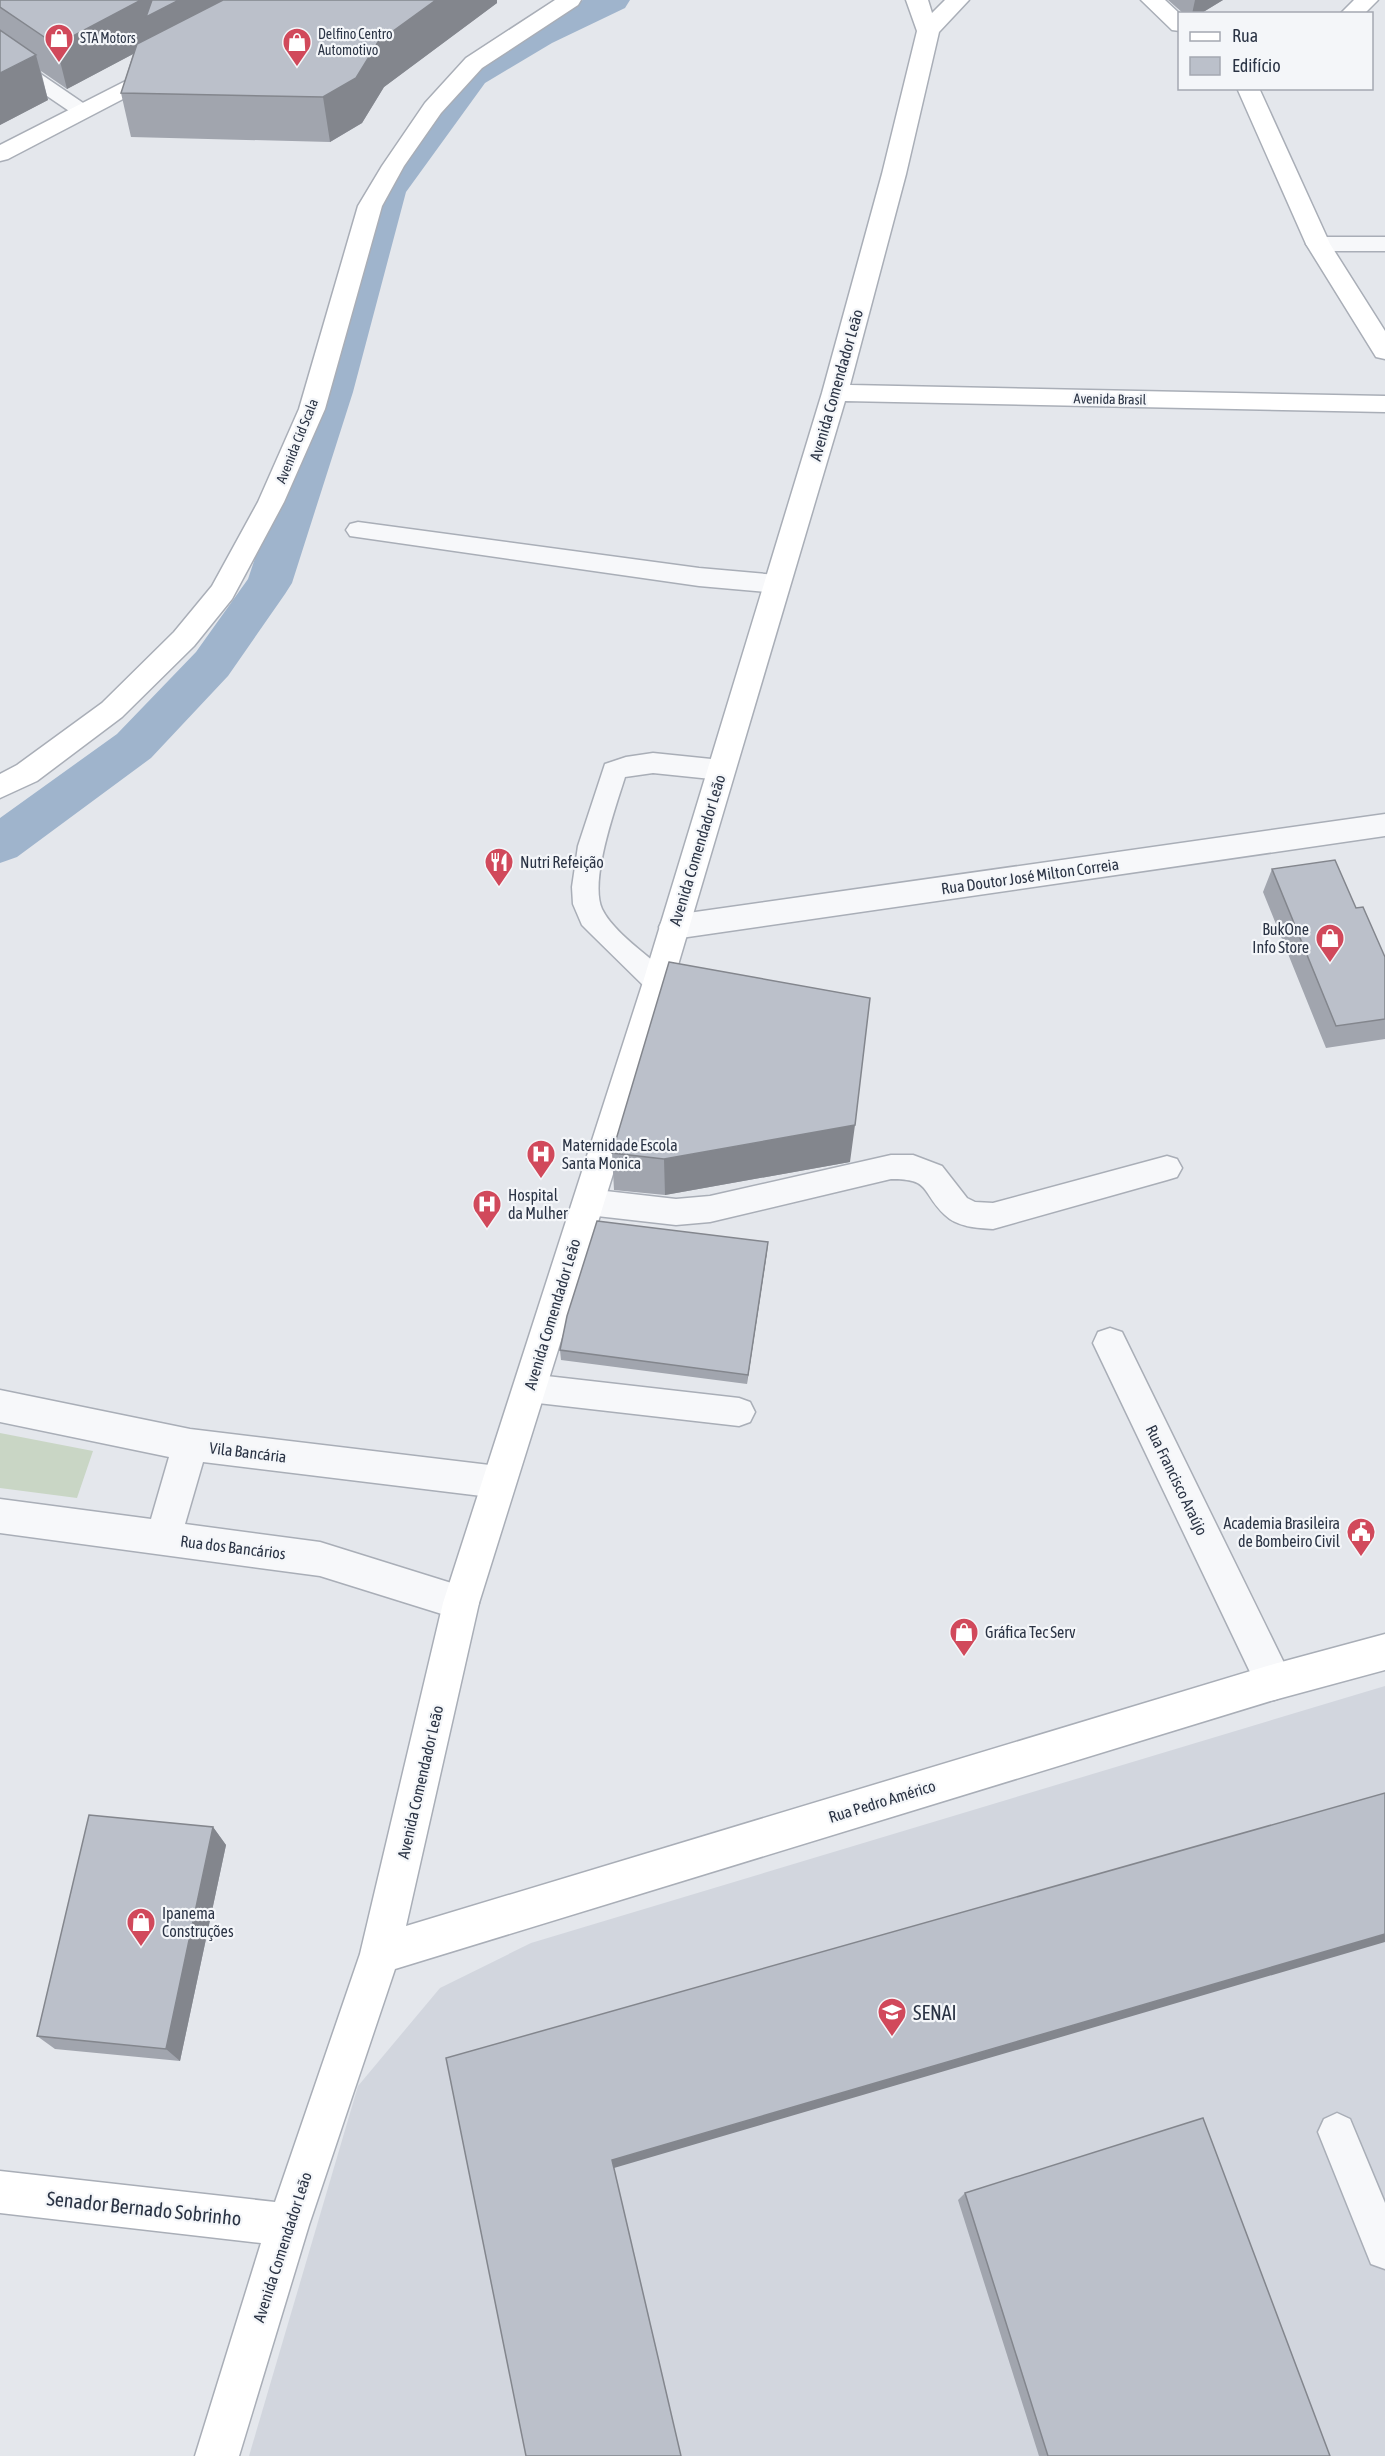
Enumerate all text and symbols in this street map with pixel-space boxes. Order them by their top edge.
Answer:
legend [1178,12,1373,90]
shop icon: STA Motors [43,22,75,64]
text: Rua [1232,25,1258,46]
shop icon: Delfino Centro Automotivo [281,26,313,68]
place label: Delfino Centro Automotivo [318,26,392,58]
place label: STA Motors [80,30,136,46]
text: Edifício [1232,55,1281,76]
street label: Avenida Comendador Leão [806,307,866,463]
street label: Avenida Brasil [1073,390,1147,408]
street label: Avenida Cid Scala [273,396,321,486]
street label: Avenida Comendador Leão [665,772,729,928]
restaurant icon: Nutri Refeição [483,846,515,888]
place label: Nutri Refeição [520,853,604,872]
street label: Rua Doutor José Milton Correia [940,855,1120,897]
place label: BukOne Info Store [1252,920,1309,956]
shop icon: BukOne Info Store [1314,922,1346,964]
place label: Maternidade Escola Santa Monica [562,1136,678,1172]
hospital icon: Maternidade Escola Santa Monica [525,1138,557,1180]
place label: Hospital da Mulher [508,1186,568,1222]
hospital icon: Hospital da Mulher [471,1188,503,1230]
street label: Avenida Comendador Leão [520,1236,584,1392]
street label: Rua Francisco Araújo [1142,1422,1212,1539]
street label: Vila Bancária [208,1438,288,1466]
place label: Academia Brasileira de Bombeiro Civil [1224,1514,1341,1550]
public building icon: Academia Brasileira de Bombeiro Civil [1345,1516,1377,1558]
street label: Rua dos Bancários [179,1532,287,1562]
shop icon: Gráfica Tec Serv [948,1616,980,1658]
place label: Gráfica Tec Serv [985,1623,1076,1641]
street label: Avenida Comendador Leão [394,1704,446,1860]
street label: Rua Pedro Américo [826,1776,938,1826]
place label: Ipanema Construções [162,1904,234,1941]
shop icon: Ipanema Construções [125,1906,157,1948]
school or university icon: SENAI [876,1996,908,2038]
place label: SENAI [913,2001,957,2024]
street label: Avenida Comendador Leão [249,2170,315,2324]
street label: Senador Bernado Sobrinho [45,2186,243,2230]

